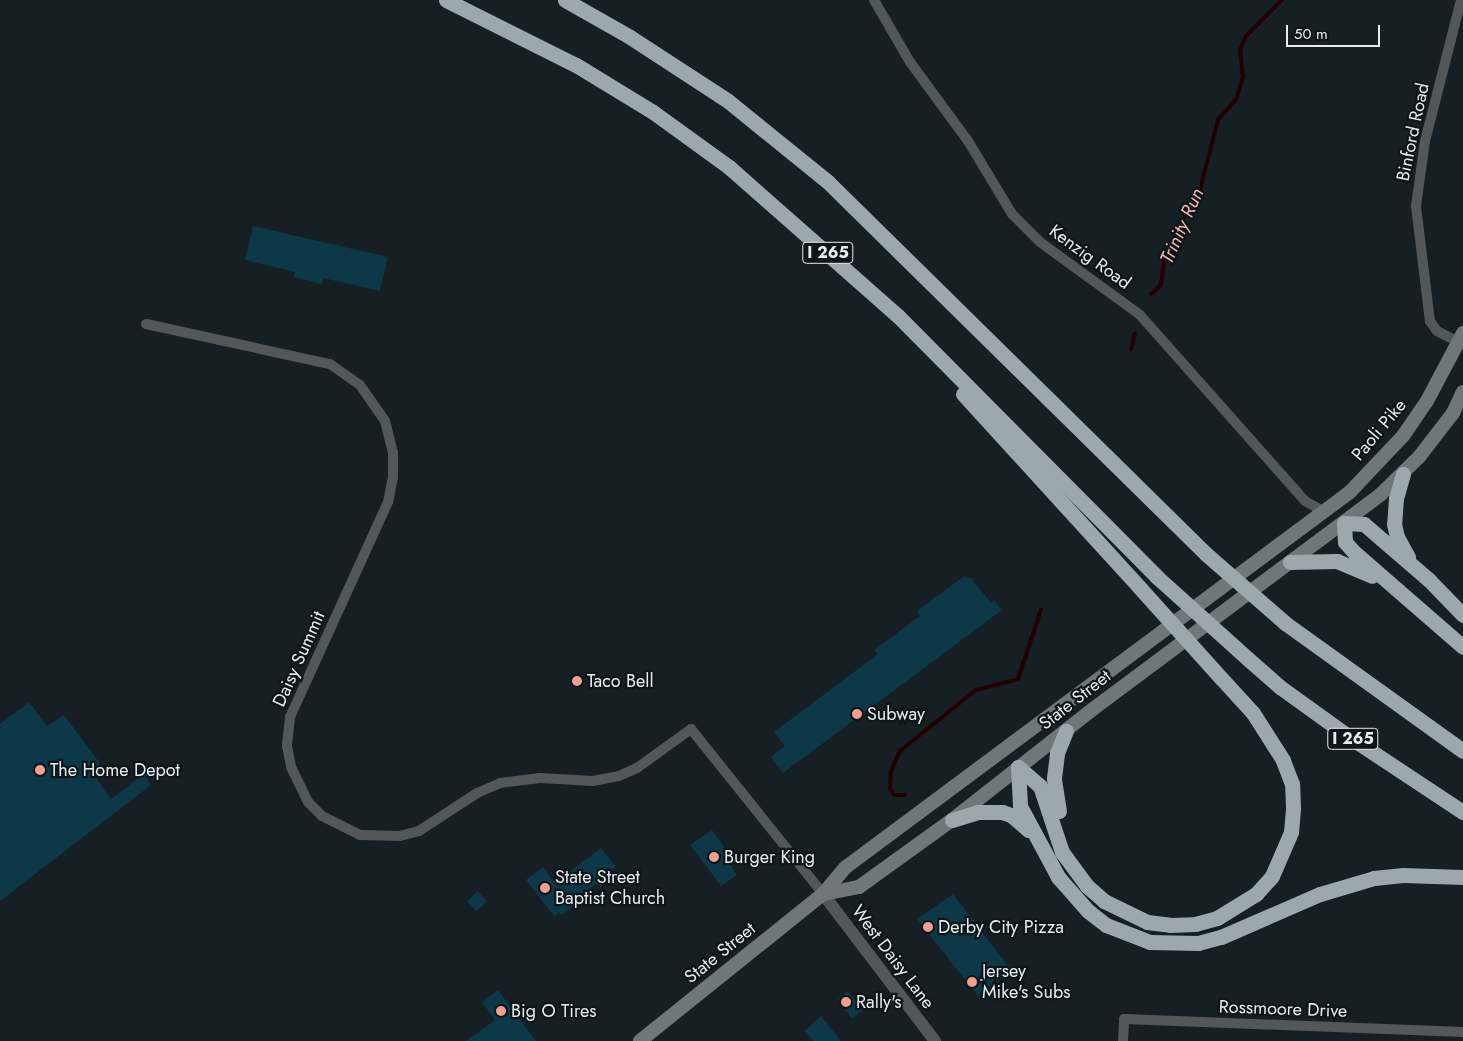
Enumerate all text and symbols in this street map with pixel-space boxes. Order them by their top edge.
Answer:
scale bar [1288,15,1382,47]
text: 50 m [1294,23,1328,45]
street label: Binford Road [1392,81,1434,183]
water label: Trinity Run [1155,185,1209,267]
street label: Kenzig Road [1045,220,1135,294]
road number: I 265 [802,240,854,266]
street label: Paoli Pike [1347,395,1411,465]
street label: Daisy Summit [268,608,330,710]
street label: State Street [1035,665,1115,735]
place label: Taco Bell [587,670,654,692]
marker: Taco Bell [571,675,583,687]
place label: Subway [867,703,925,725]
marker: Subway [851,708,863,720]
road number: I 265 [1327,726,1379,752]
place label: The Home Depot [50,759,180,781]
marker: The Home Depot [34,764,46,776]
place label: Burger King [724,846,815,868]
marker: Burger King [708,851,720,863]
place label: State Street Baptist Church [555,867,665,910]
marker: State Street Baptist Church [539,882,551,894]
street label: West Daisy Lane [847,901,939,1013]
place label: Derby City Pizza [938,916,1064,938]
street label: State Street [680,918,760,988]
marker: Derby City Pizza [922,921,934,933]
place label: Jersey Mike's Subs [982,961,1070,1004]
marker: Jersey Mike's Subs [966,976,978,988]
place label: Rally's [856,991,902,1013]
marker: Rally's [840,996,852,1008]
street label: Rossmoore Drive [1218,996,1348,1022]
place label: Big O Tires [511,1000,596,1022]
marker: Big O Tires [495,1005,507,1017]

